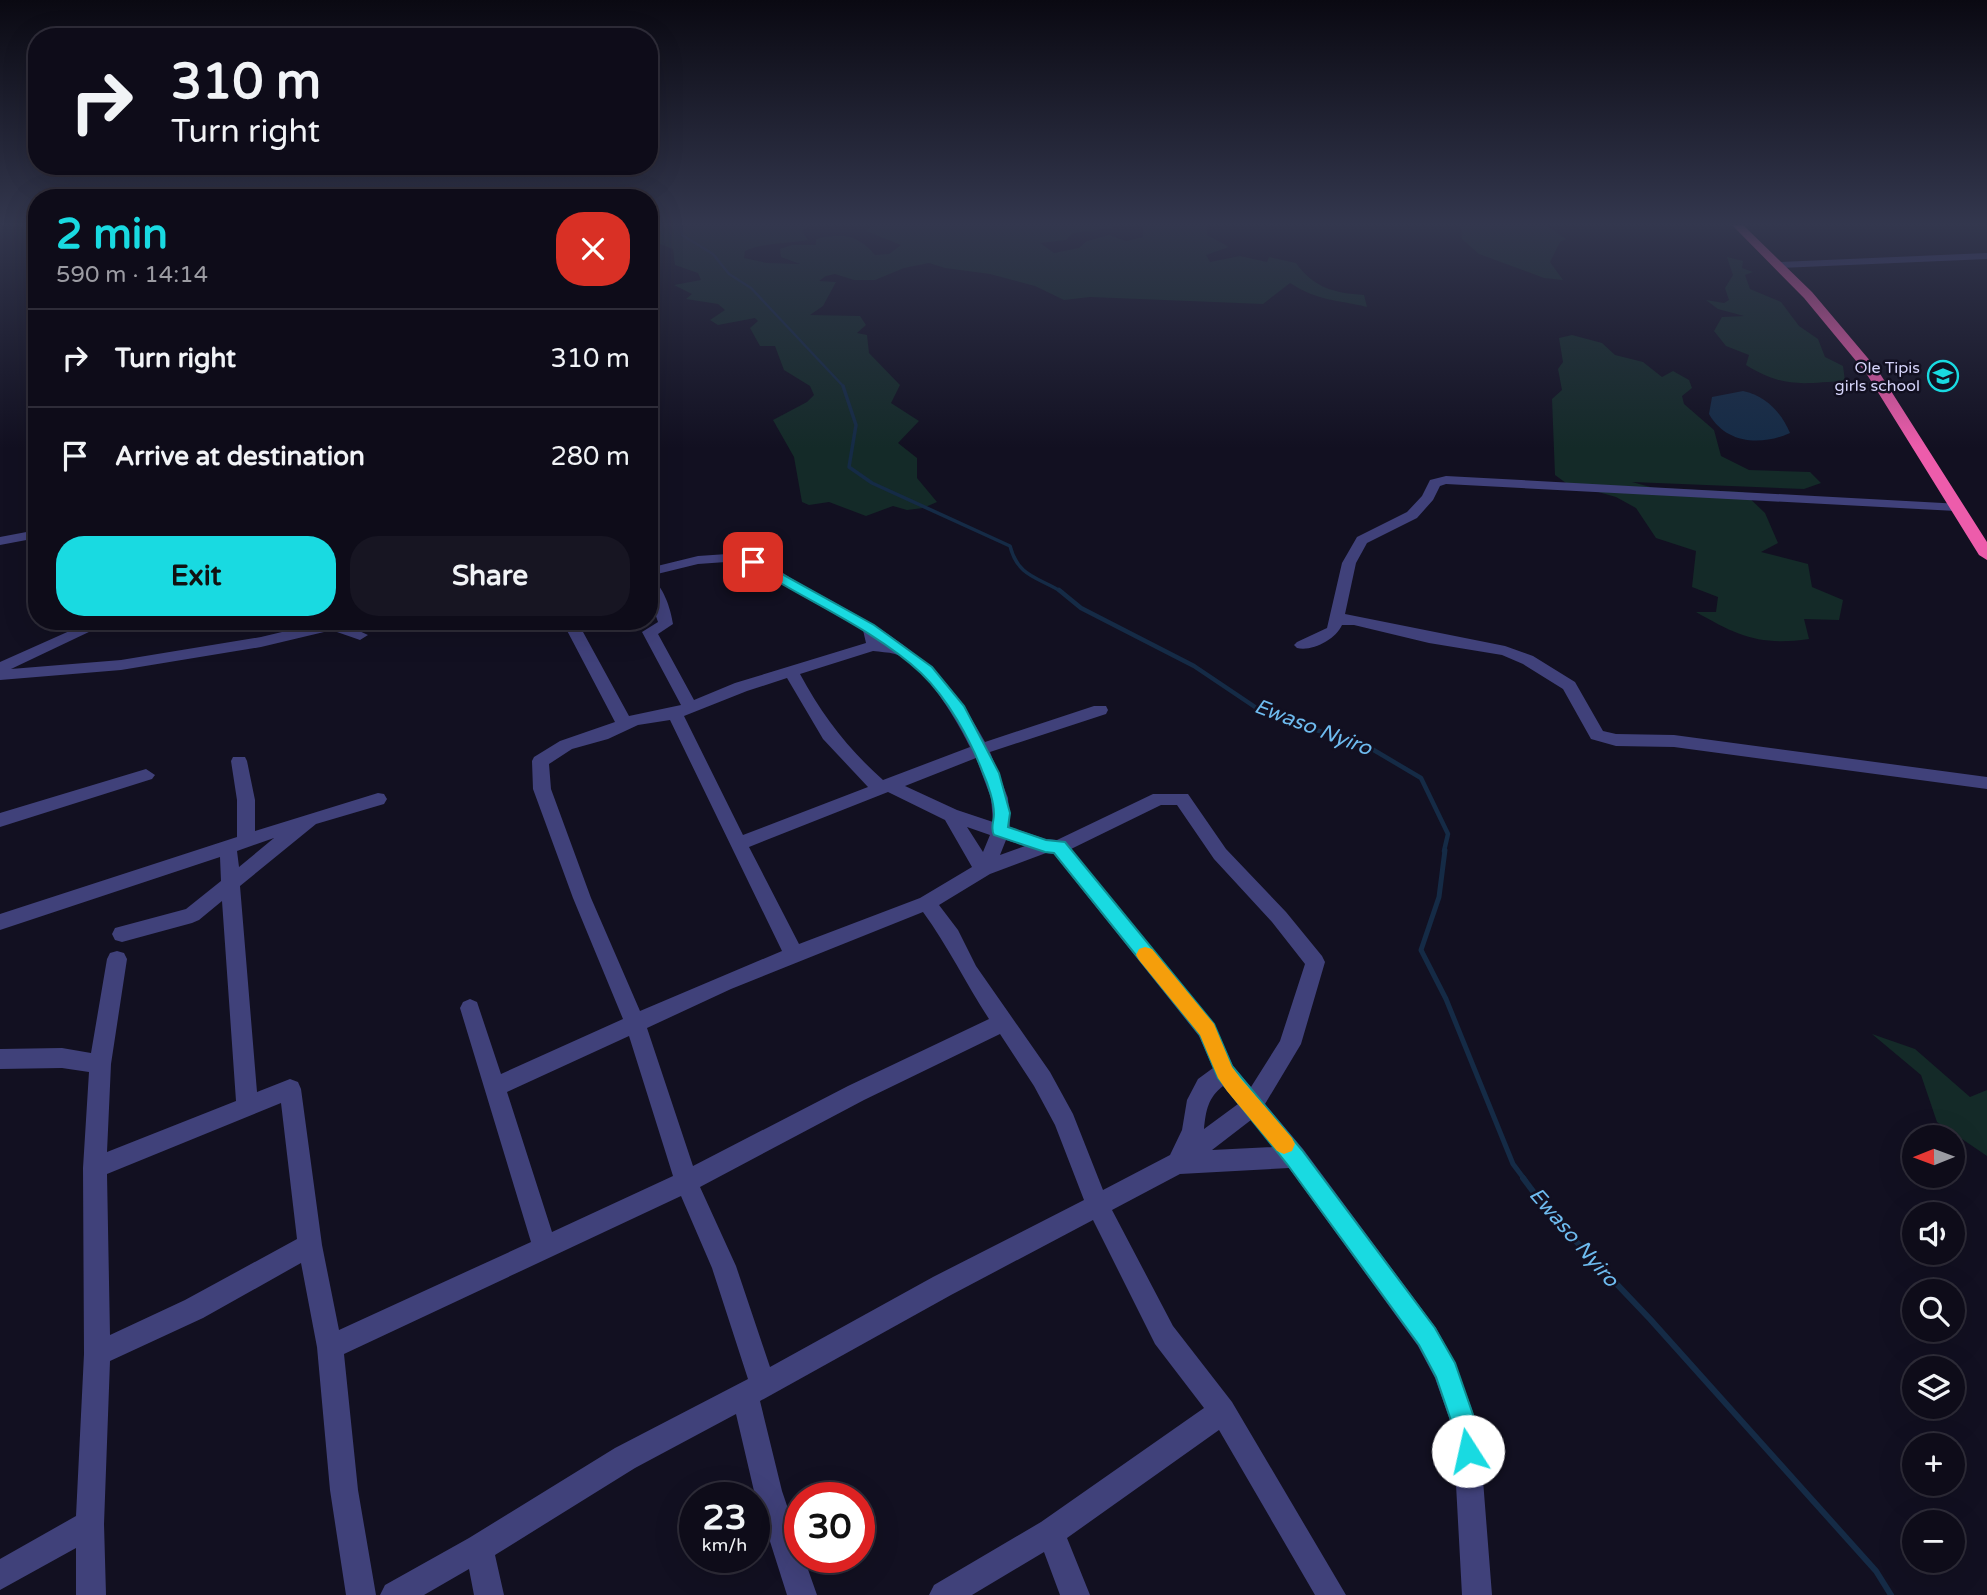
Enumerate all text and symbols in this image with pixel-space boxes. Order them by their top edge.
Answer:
text: 310 m [171,53,321,112]
icon: right [56,56,147,147]
text: Turn right [171,113,320,151]
text: 2 min [56,209,168,260]
button: close [556,212,630,286]
text: 590 m · 14:14 [56,261,208,289]
icon: right [56,339,94,377]
text: Turn right [115,343,236,374]
text: 310 m [550,343,630,374]
place label: Ole Tipis girls school [1835,358,1920,396]
school or university icon: Ole Tipis girls school [1926,359,1960,393]
icon: arrive [56,437,94,475]
text: Arrive at destination [115,441,365,472]
text: 280 m [550,441,630,472]
pin [723,532,783,592]
button: Exit [56,536,336,616]
button: Share [350,536,630,616]
icon: arrive [734,543,772,581]
water label: Ewaso Nyiro [1251,694,1376,762]
north arrow [1902,1125,1965,1188]
map controls [1902,1125,1965,1573]
water label: Ewaso Nyiro [1524,1183,1624,1293]
button: sound [1902,1202,1965,1265]
button: search [1902,1279,1965,1342]
button: layers [1902,1356,1965,1419]
position arrow [1431,1414,1505,1488]
button: + [1902,1433,1965,1496]
speed limit sign: 30 [784,1482,875,1573]
text: 23 [703,1497,746,1539]
button: − [1902,1510,1965,1573]
text: km/h [702,1534,747,1556]

